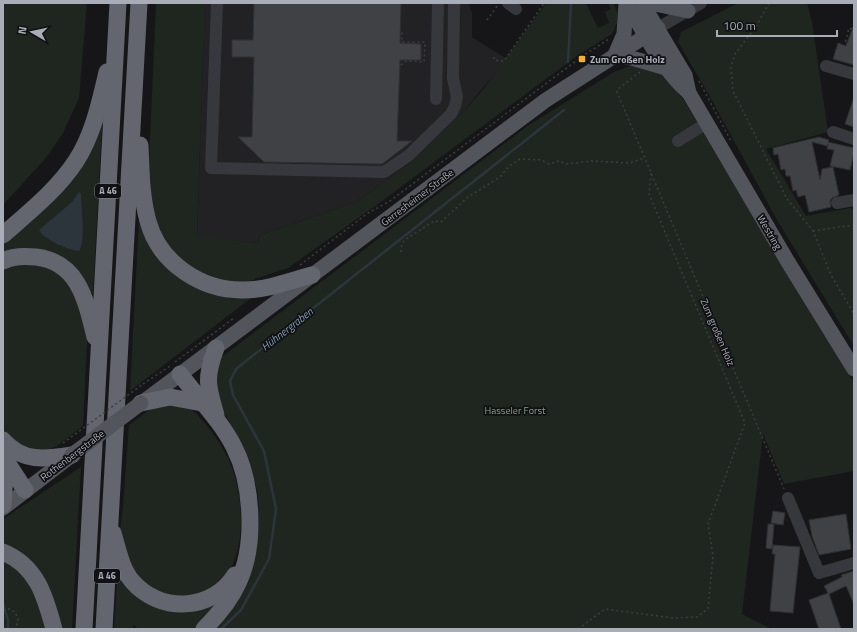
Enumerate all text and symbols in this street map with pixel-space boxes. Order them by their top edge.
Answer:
north arrow [12,12,52,52]
scale bar [717,12,837,38]
text: 100 m [723,16,756,35]
text: N [14,25,31,35]
place label: Zum Großen Holz [590,52,665,67]
marker: Zum Großen Holz [577,54,587,64]
street label: Gerresheimer Straße [378,165,457,230]
road number: A 46 [95,184,121,198]
street label: Westring [754,212,786,252]
street label: Zum großen Holz [697,296,739,369]
water label: Hühnergraben [258,303,317,354]
park label: Hasseler Forst [484,403,546,418]
street label: Rothenbergstraße [37,426,108,485]
road number: A 46 [94,569,120,583]

